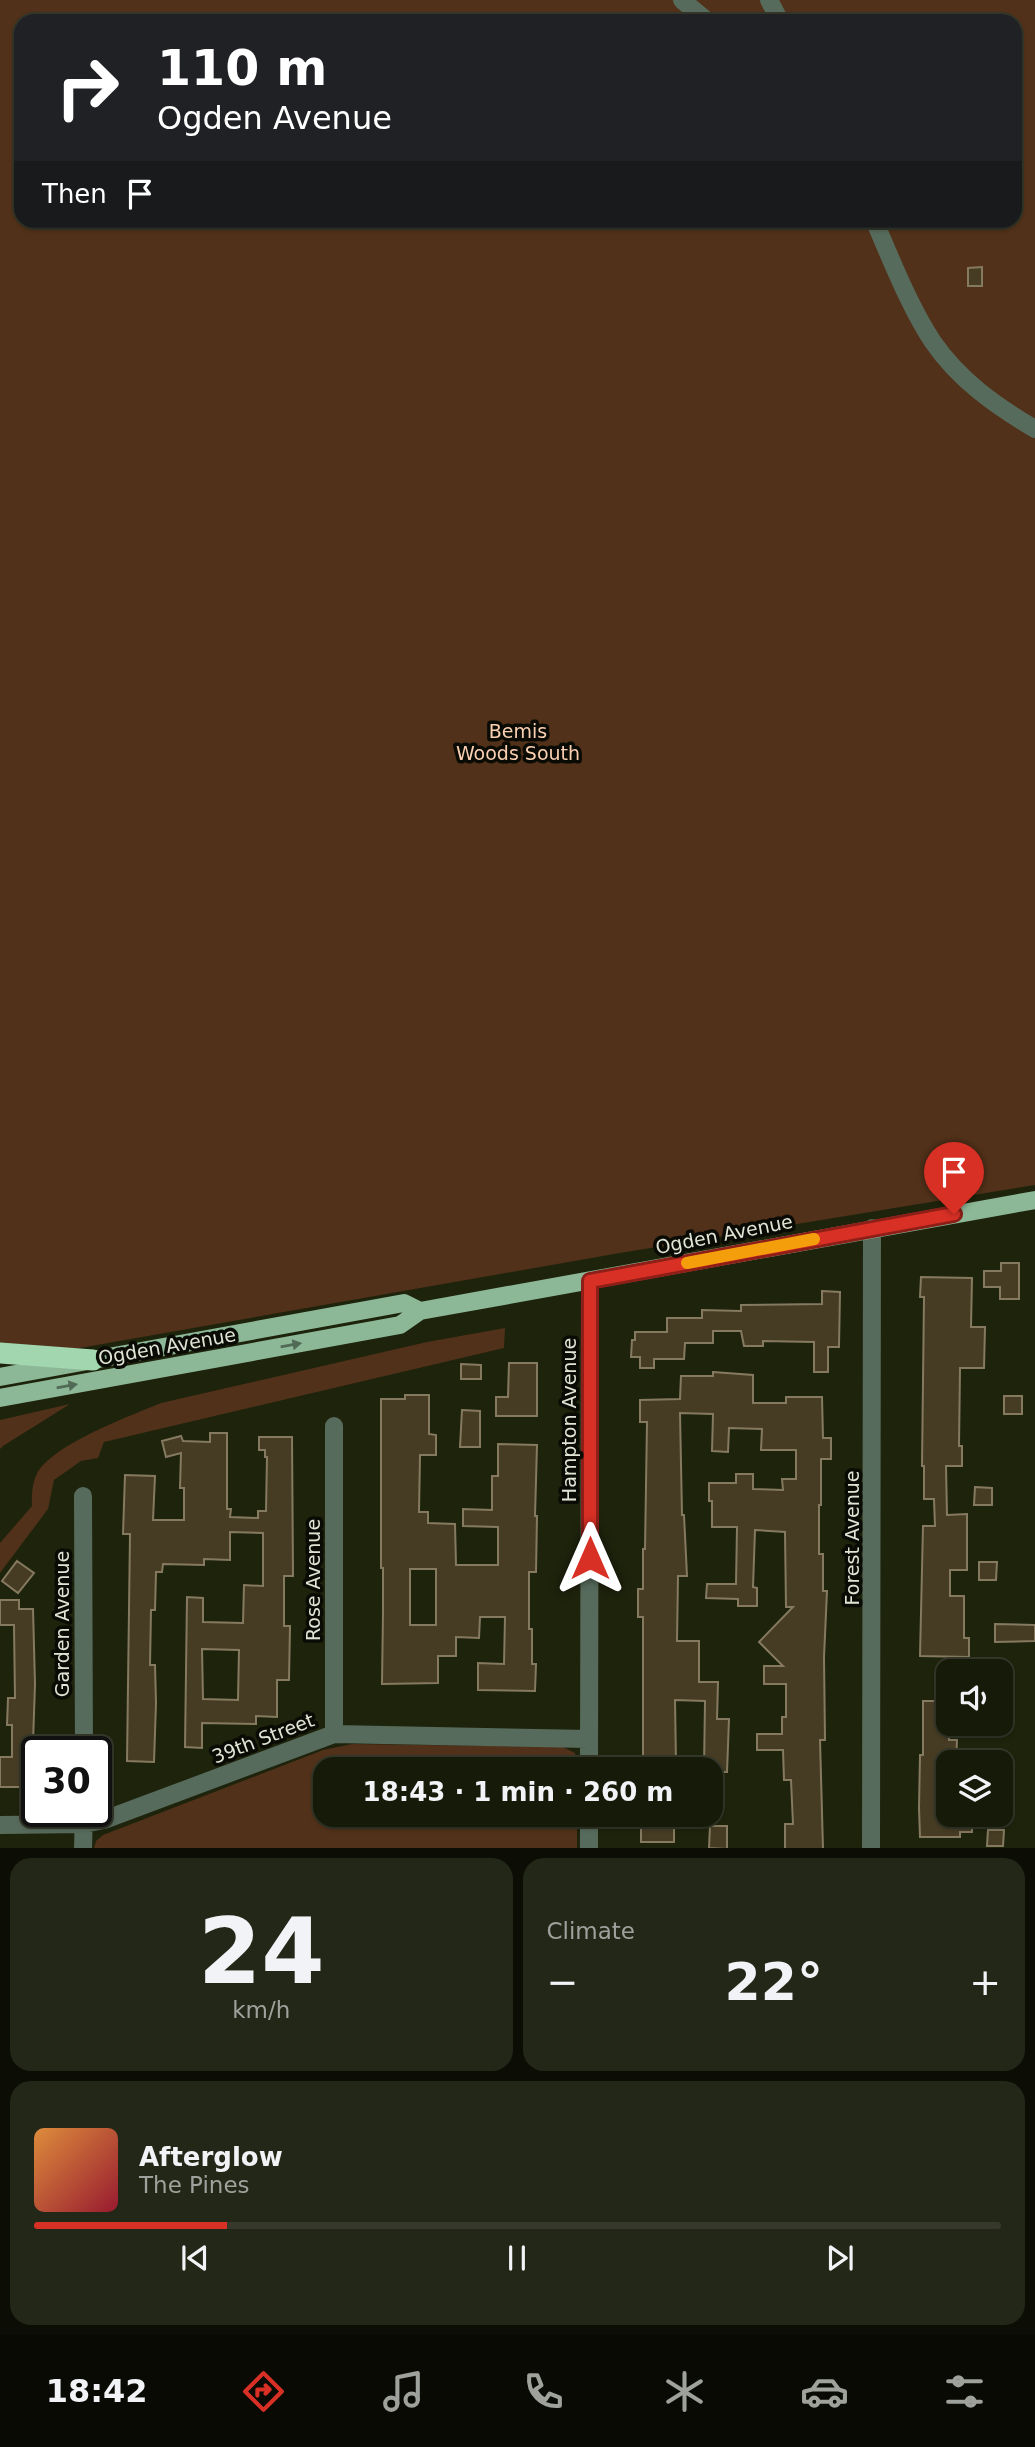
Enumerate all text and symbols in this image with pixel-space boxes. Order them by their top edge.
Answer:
text: 110 m [157,40,327,97]
icon: right [42,42,133,133]
text: Ogden Avenue [157,99,392,137]
icon: arrive [121,175,159,213]
text: Then [42,179,107,209]
park label: Bemis Woods South [456,720,580,764]
pin [924,1142,984,1214]
icon: arrive [935,1153,973,1191]
street label: Ogden Avenue [653,1210,795,1258]
street label: Ogden Avenue [96,1323,238,1369]
street label: Hampton Avenue [558,1338,580,1502]
one-way arrow [280,1339,302,1350]
one-way arrow [56,1380,78,1391]
street label: Forest Avenue [841,1471,863,1605]
street label: Rose Avenue [302,1519,324,1641]
position arrow [553,1521,627,1595]
street label: Garden Avenue [51,1551,73,1697]
map controls [936,1659,1013,1827]
button: sound [936,1659,1013,1736]
street label: 39th Street [209,1708,317,1768]
speed limit sign: 30 [21,1736,112,1827]
button: layers [936,1750,1013,1827]
text: 18:43 · 1 min · 260 m [363,1777,673,1807]
text: 24 [198,1899,325,2004]
text: Climate [547,1918,635,1944]
text: 22° [725,1952,823,2012]
text: − [547,1960,578,2004]
text: + [969,1960,1001,2004]
text: km/h [232,1997,290,2023]
text: Afterglow [139,2142,283,2172]
text: The Pines [139,2172,250,2198]
icon: previous [176,2239,214,2277]
icon: pause [498,2239,536,2277]
icon: next [821,2239,859,2277]
icon: directions [239,2367,288,2416]
icon: music [379,2367,428,2416]
icon: phone [519,2367,568,2416]
icon: climate [660,2367,709,2416]
icon: car [800,2367,849,2416]
icon: filters [940,2367,989,2416]
text: 18:42 [46,2372,148,2410]

